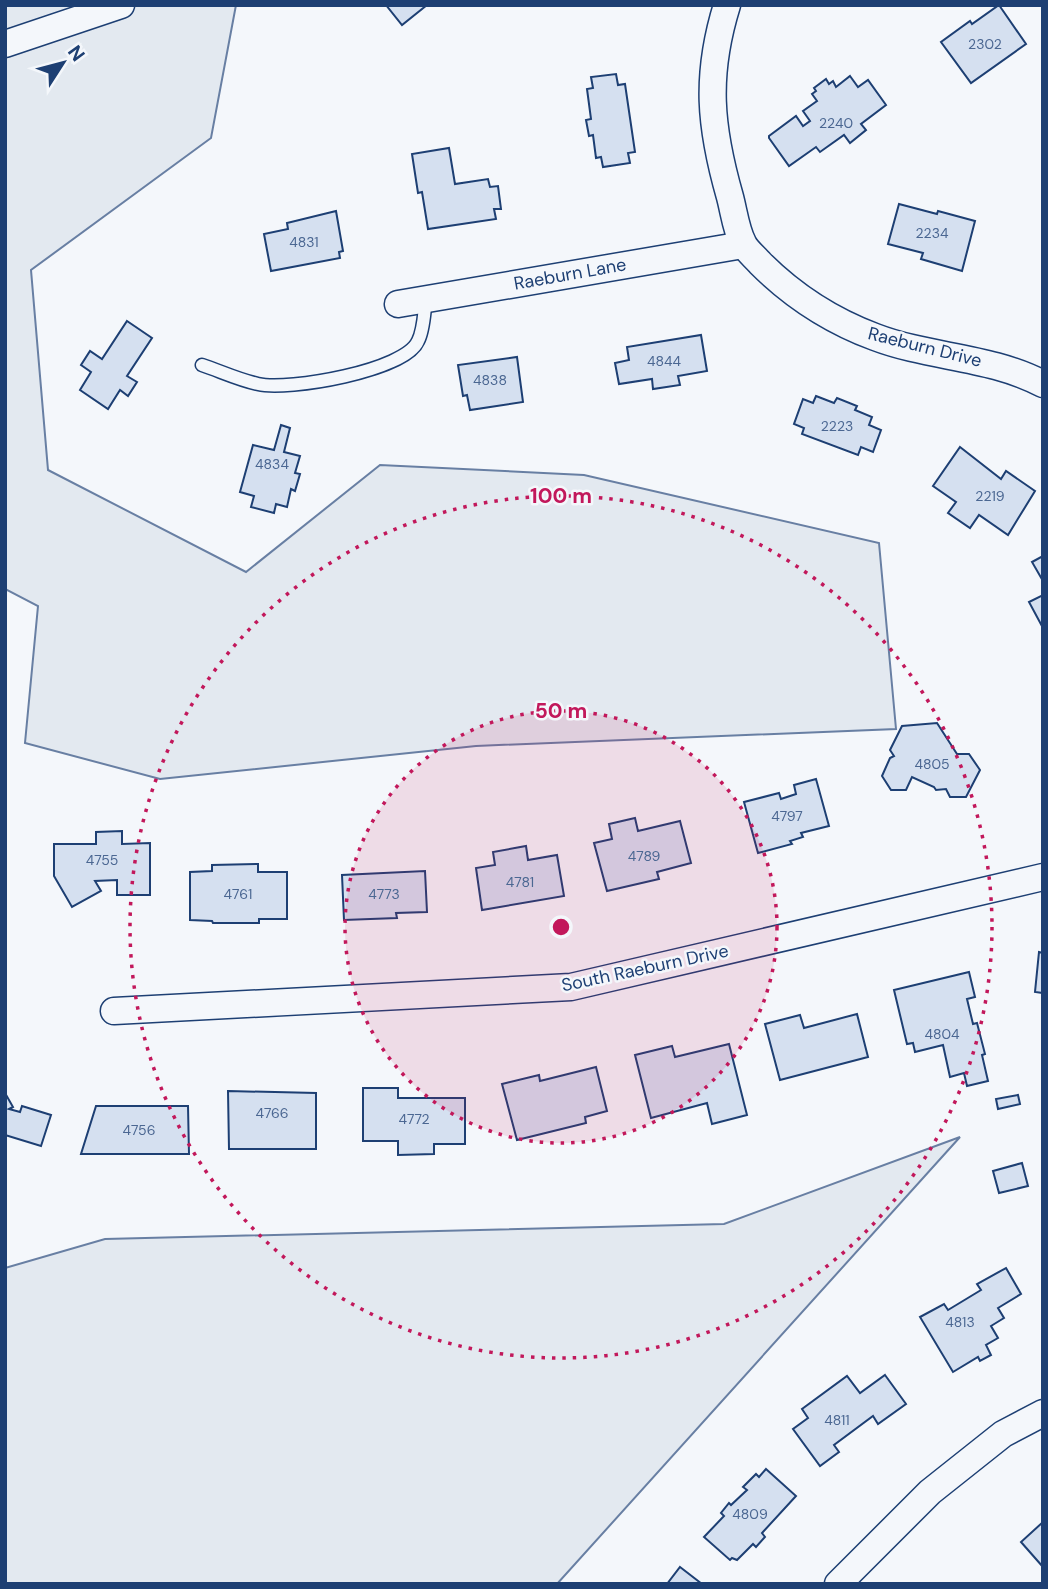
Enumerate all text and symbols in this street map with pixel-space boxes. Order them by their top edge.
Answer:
north arrow [28,28,98,98]
house number: 2302 [968,35,1002,53]
text: N [62,40,91,66]
house number: 2240 [819,114,853,132]
house number: 2234 [916,224,949,242]
house number: 4831 [289,233,319,251]
street label: Raeburn Lane [512,252,628,296]
street label: Raeburn Drive [866,321,984,373]
house number: 4844 [647,352,682,370]
house number: 4838 [473,371,507,389]
house number: 2223 [821,417,853,435]
house number: 4834 [255,455,289,473]
text: 100 m [530,482,592,510]
house number: 2219 [975,487,1005,505]
text: 50 m [535,697,587,725]
house number: 4805 [914,755,950,773]
house number: 4797 [771,807,803,825]
house number: 4789 [628,847,661,865]
house number: 4755 [86,851,118,869]
house number: 4781 [506,873,534,891]
house number: 4761 [224,885,252,903]
house number: 4773 [368,885,400,903]
centre of rings [549,915,573,939]
street label: South Raeburn Drive [559,939,731,997]
house number: 4804 [924,1025,960,1043]
house number: 4766 [255,1104,289,1122]
house number: 4772 [398,1110,430,1128]
house number: 4756 [123,1121,155,1139]
house number: 4813 [945,1313,975,1331]
house number: 4811 [824,1411,850,1429]
house number: 4809 [732,1505,768,1523]

